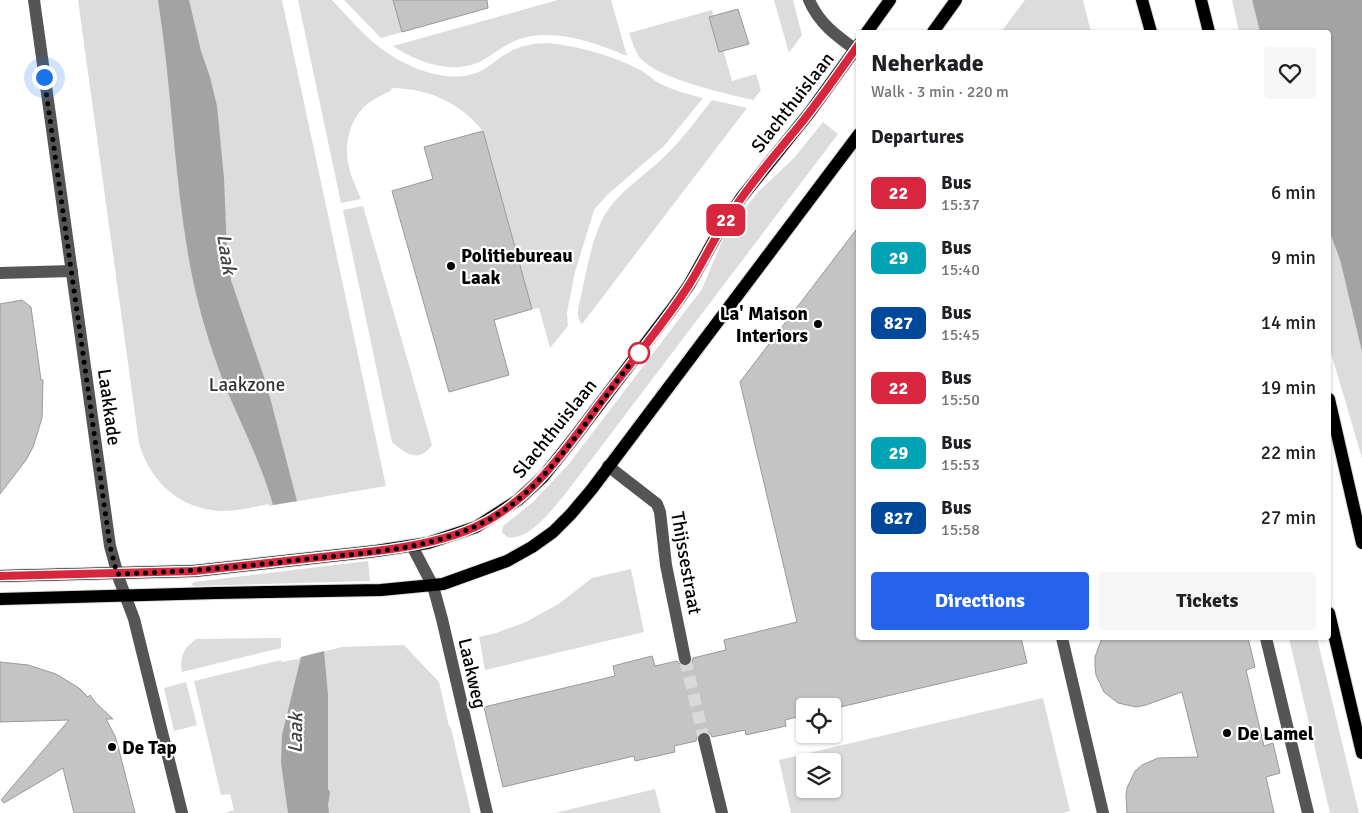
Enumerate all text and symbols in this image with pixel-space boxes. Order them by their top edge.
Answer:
button: heart [1264,47,1316,99]
street label: Slachthuislaan [746,48,840,158]
text: Neherkade [871,48,984,78]
your location [32,65,57,90]
text: Walk · 3 min · 220 m [871,82,1009,102]
text: Departures [871,125,964,149]
text: Bus [941,171,972,195]
text: 6 min [1271,181,1316,205]
text: 22 [889,182,908,204]
text: 15:37 [941,195,980,215]
line badge: 22 [704,204,748,236]
text: 22 [716,209,736,231]
water label: Laak [211,232,242,278]
text: Bus [941,236,972,260]
place label: Politiebureau Laak [461,244,573,290]
text: 9 min [1271,246,1316,270]
text: 29 [889,247,908,269]
marker: Politiebureau Laak [445,260,457,272]
text: 15:40 [941,260,980,280]
text: Bus [941,301,972,325]
place label: La' Maison Interiors [720,302,808,348]
text: 14 min [1261,311,1316,335]
text: 827 [884,312,913,334]
marker: La' Maison Interiors [812,318,824,330]
text: 15:45 [941,325,980,345]
unlabelled marker [628,342,650,364]
text: Bus [941,366,972,390]
street label: Laakkade [92,367,126,447]
park label: Laakzone [209,373,285,397]
street label: Slachthuislaan [507,374,602,483]
text: 19 min [1261,376,1316,400]
text: 22 [889,377,908,399]
text: 15:50 [941,390,980,410]
text: Bus [941,431,972,455]
text: 22 min [1261,441,1316,465]
text: 29 [889,442,908,464]
text: 15:53 [941,455,980,475]
text: Bus [941,496,972,520]
text: 27 min [1261,506,1316,530]
text: 827 [884,507,913,529]
street label: Thijssestraat [665,510,707,617]
text: 15:58 [941,520,980,540]
button: Directions [871,572,1089,630]
button: Tickets [1099,572,1316,630]
street label: Laakweg [452,636,492,711]
map controls [796,698,841,798]
button: locate [796,698,841,743]
water label: Laak [283,711,308,754]
place label: De Lamel [1237,722,1314,746]
marker: De Lamel [1221,727,1233,739]
place label: De Tap [122,736,177,760]
marker: De Tap [106,741,118,753]
button: layers [796,753,841,798]

